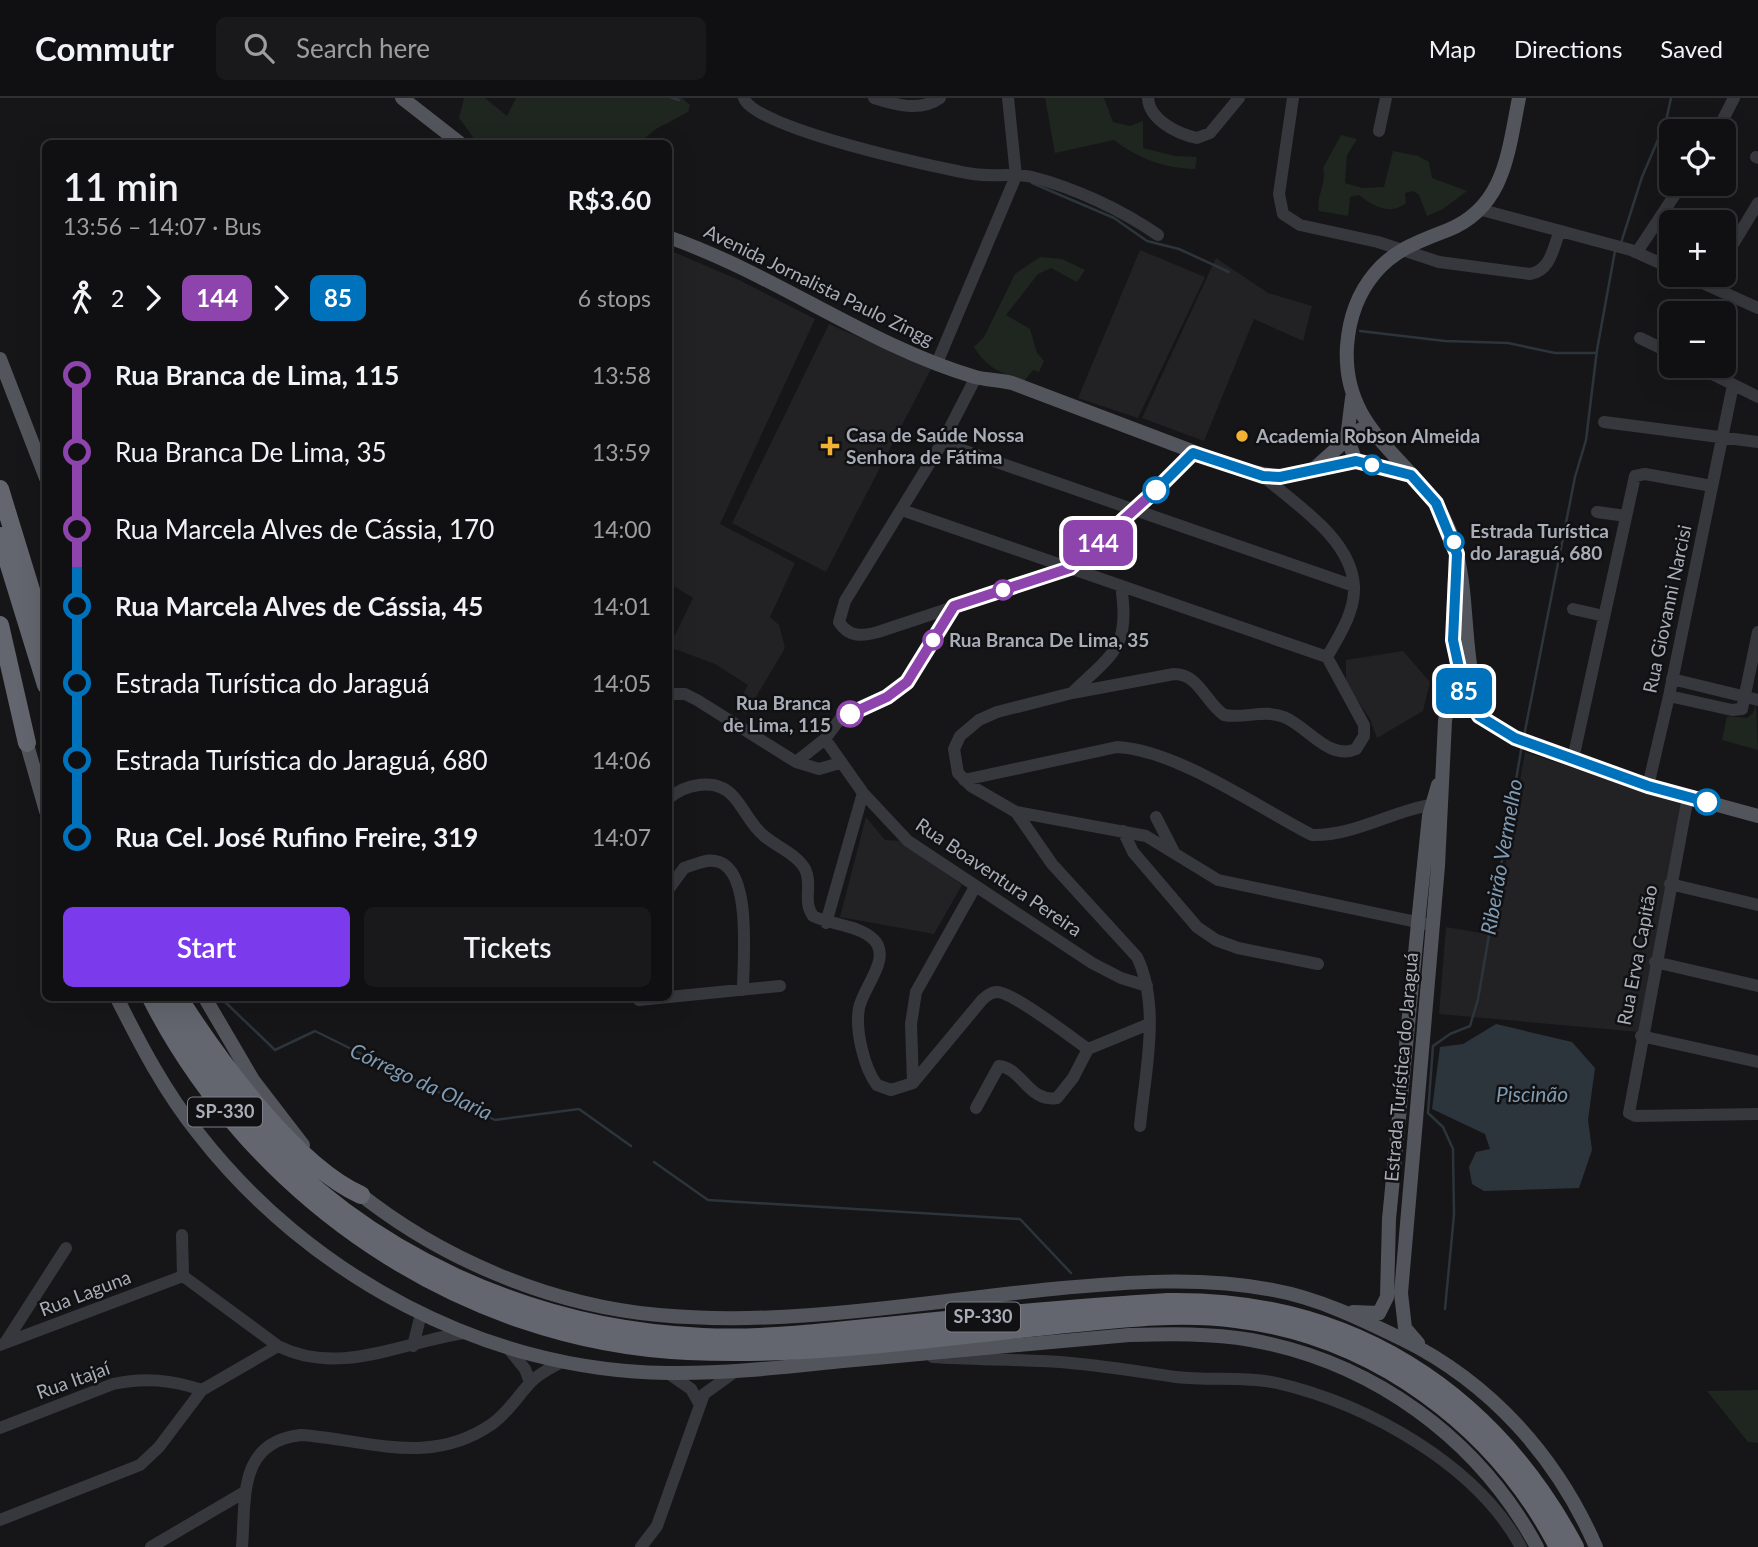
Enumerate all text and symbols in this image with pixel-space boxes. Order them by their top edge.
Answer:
search box [216,17,706,80]
text: Commutr [35,28,174,68]
icon: search [240,29,278,67]
text: Search here [296,32,430,64]
text: Map [1429,34,1476,63]
text: Directions [1514,34,1622,63]
text: Saved [1660,34,1723,63]
map controls [1659,119,1736,378]
button: locate [1659,119,1736,196]
text: 11 min [63,163,179,209]
text: R$3.60 [568,184,651,216]
button: + [1659,210,1736,287]
text: 13:56 – 14:07 · Bus [63,212,262,240]
street label: Avenida Jornalista Paulo Zingg [701,219,938,350]
icon: walk [63,279,101,317]
icon: forward [134,279,172,317]
icon: forward [262,279,300,317]
text: 144 [196,283,238,312]
text: 85 [324,283,352,312]
text: 2 [111,284,124,312]
text: 6 stops [578,284,651,312]
button: − [1659,301,1736,378]
text: Rua Branca de Lima, 115 [115,359,399,391]
text: 13:58 [592,361,651,389]
place label: Casa de Saúde Nossa Senhora de Fátima [846,423,1024,468]
place label: Academia Robson Almeida [1255,424,1480,447]
marker: Academia Robson Almeida [1234,428,1250,444]
text: Rua Branca De Lima, 35 [115,436,387,468]
marker: Casa de Saúde Nossa Senhora de Fátima [820,436,840,456]
text: 13:59 [592,438,651,466]
unlabelled marker [1362,455,1382,475]
unlabelled marker [1143,477,1169,503]
text: Rua Marcela Alves de Cássia, 170 [115,513,494,545]
text: 14:00 [592,515,651,543]
place label: Estrada Turística do Jaraguá, 680 [1470,519,1609,564]
line badge: 144 [1058,520,1138,566]
street label: Rua Giovanni Narcisi [1637,523,1696,695]
text: 144 [1077,528,1119,557]
marker: Estrada Turística do Jaraguá, 680 [1444,532,1464,552]
unlabelled marker [993,580,1013,600]
text: Rua Marcela Alves de Cássia, 45 [115,590,483,622]
text: 14:01 [592,592,651,620]
place label: Rua Branca De Lima, 35 [949,628,1149,651]
marker: Rua Branca De Lima, 35 [923,630,943,650]
text: Estrada Turística do Jaraguá [115,667,430,699]
line badge: 85 [1432,668,1496,714]
text: 14:05 [592,669,651,697]
text: 85 [1450,676,1478,705]
place label: Rua Branca de Lima, 115 [723,691,831,736]
marker: Rua Branca de Lima, 115 [837,701,863,727]
text: Estrada Turística do Jaraguá, 680 [115,744,488,776]
text: 14:06 [592,746,651,774]
water label: Ribeirão Vermelho [1475,777,1527,937]
unlabelled marker [1694,789,1720,815]
street label: Rua Boaventura Pereira [912,812,1087,941]
text: Rua Cel. José Rufino Freire, 319 [115,821,478,853]
text: 14:07 [592,823,651,851]
street label: Rua Erva Capitão [1612,883,1661,1027]
button: Start [63,907,350,987]
button: Tickets [364,907,651,987]
street label: Estrada Turística do Jaraguá [1379,951,1422,1183]
water label: Córrego da Olaria [347,1037,497,1124]
water label: Piscinão [1496,1081,1568,1106]
road number: SP-330 [188,1098,262,1126]
street label: Rua Laguna [36,1265,134,1320]
road number: SP-330 [946,1302,1020,1332]
street label: Rua Itajaí [33,1355,114,1403]

